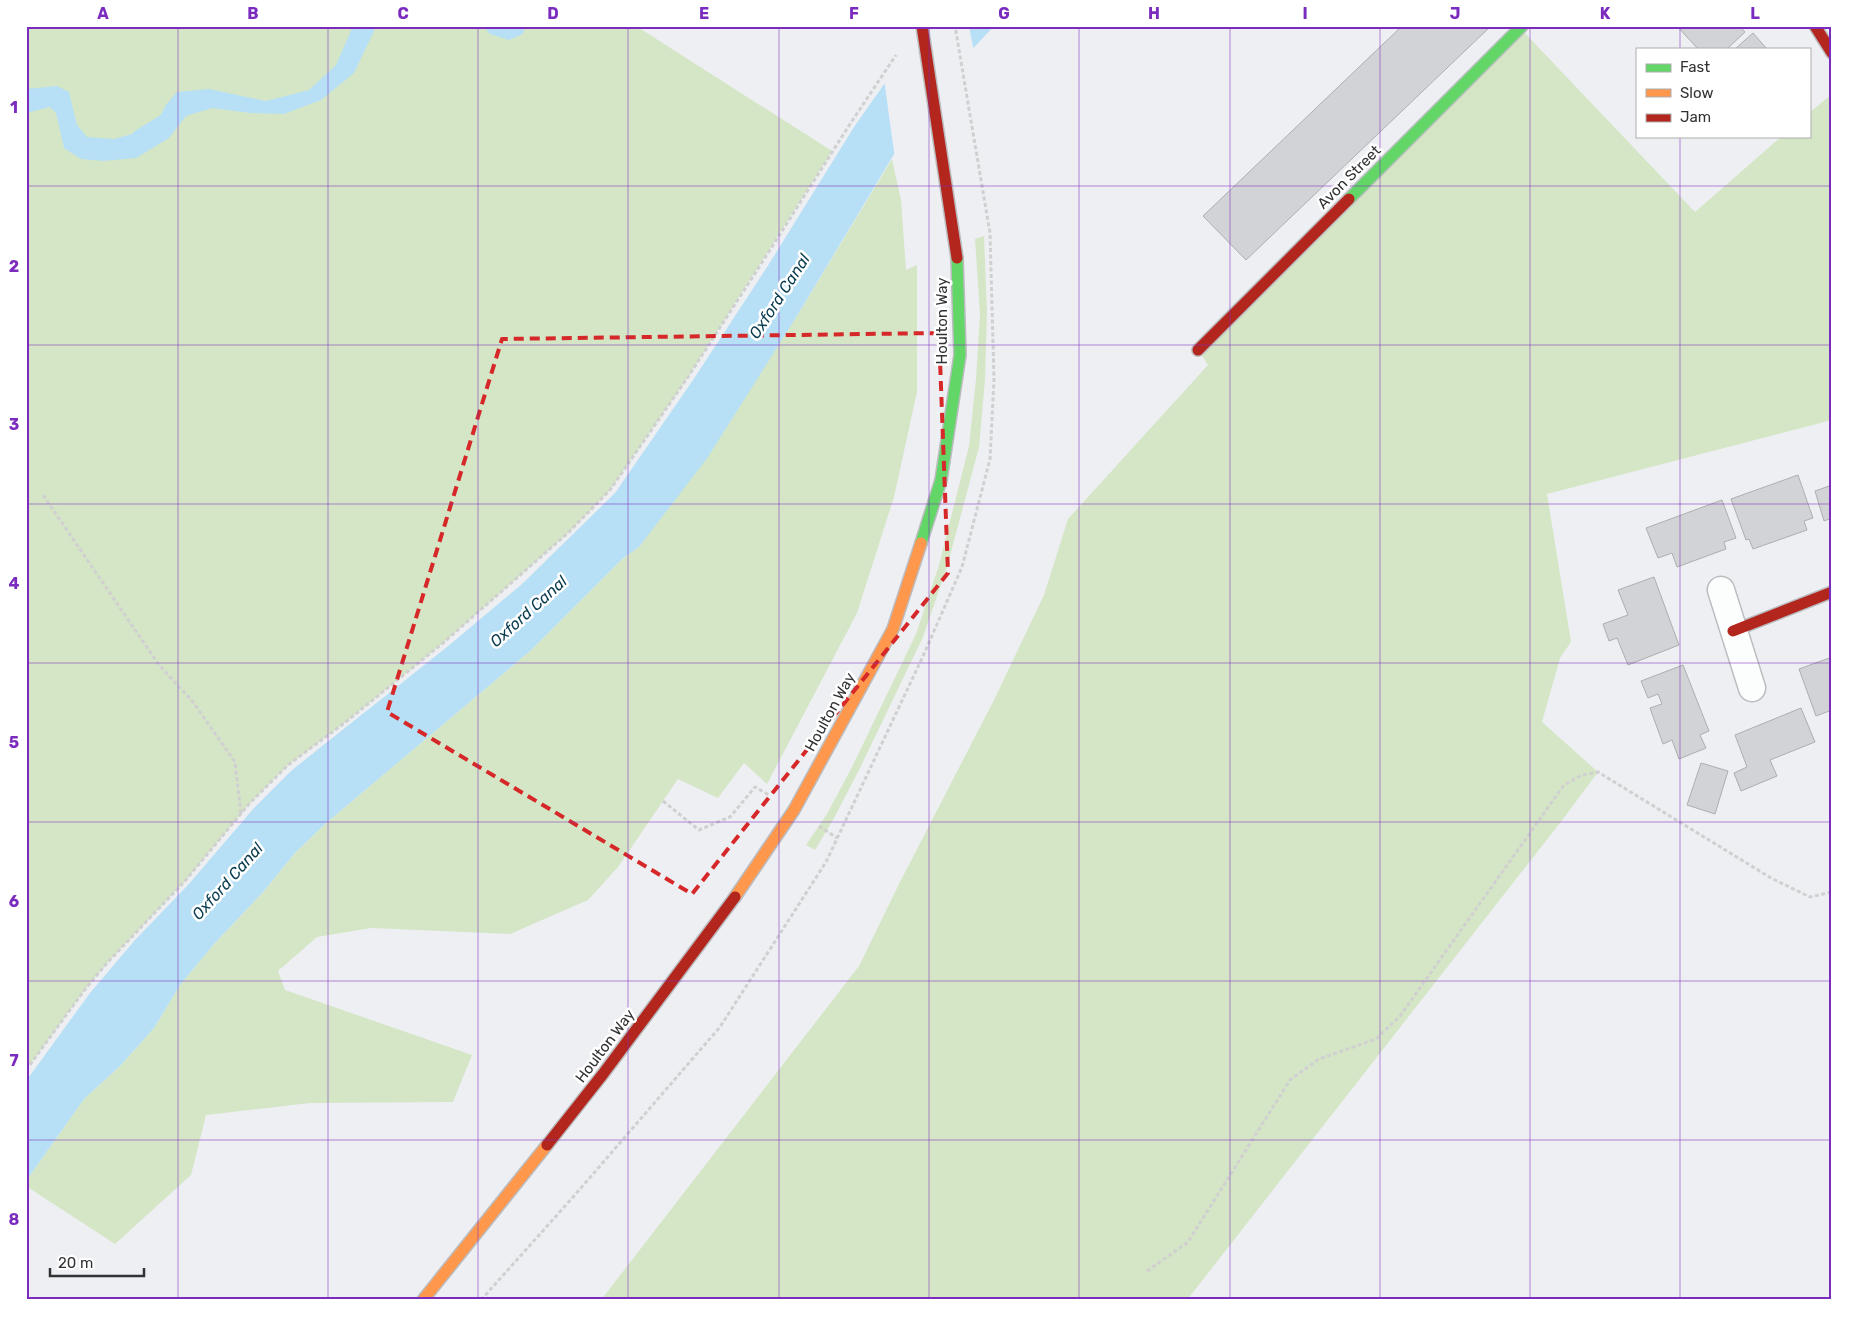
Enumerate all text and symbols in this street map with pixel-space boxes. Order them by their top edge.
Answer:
text: A [97,4,109,23]
text: B [247,4,259,23]
text: C [397,4,409,23]
text: D [547,4,559,23]
text: E [699,4,709,23]
text: F [849,4,859,23]
text: G [998,4,1010,23]
text: H [1148,4,1160,23]
text: I [1302,4,1308,23]
text: J [1450,4,1460,23]
text: K [1600,4,1611,23]
text: L [1750,4,1760,23]
legend [1636,48,1810,138]
text: Fast [1680,58,1710,76]
text: Slow [1680,84,1713,102]
text: 1 [10,98,18,117]
text: Jam [1680,108,1711,126]
street label: Avon Street [1314,141,1385,212]
water label: Oxford Canal [745,249,814,342]
text: 2 [9,257,19,276]
street label: Houlton Way [933,277,951,365]
text: 3 [9,415,19,434]
water label: Oxford Canal [486,571,572,651]
text: 4 [9,574,20,593]
street label: Houlton Way [801,670,859,754]
text: 5 [9,733,19,752]
water label: Oxford Canal [188,838,268,924]
text: 6 [9,892,19,911]
street label: Houlton Way [572,1006,638,1086]
text: 7 [9,1051,19,1070]
text: 8 [9,1210,20,1229]
scale bar [50,1246,144,1278]
text: 20 m [58,1254,93,1272]

